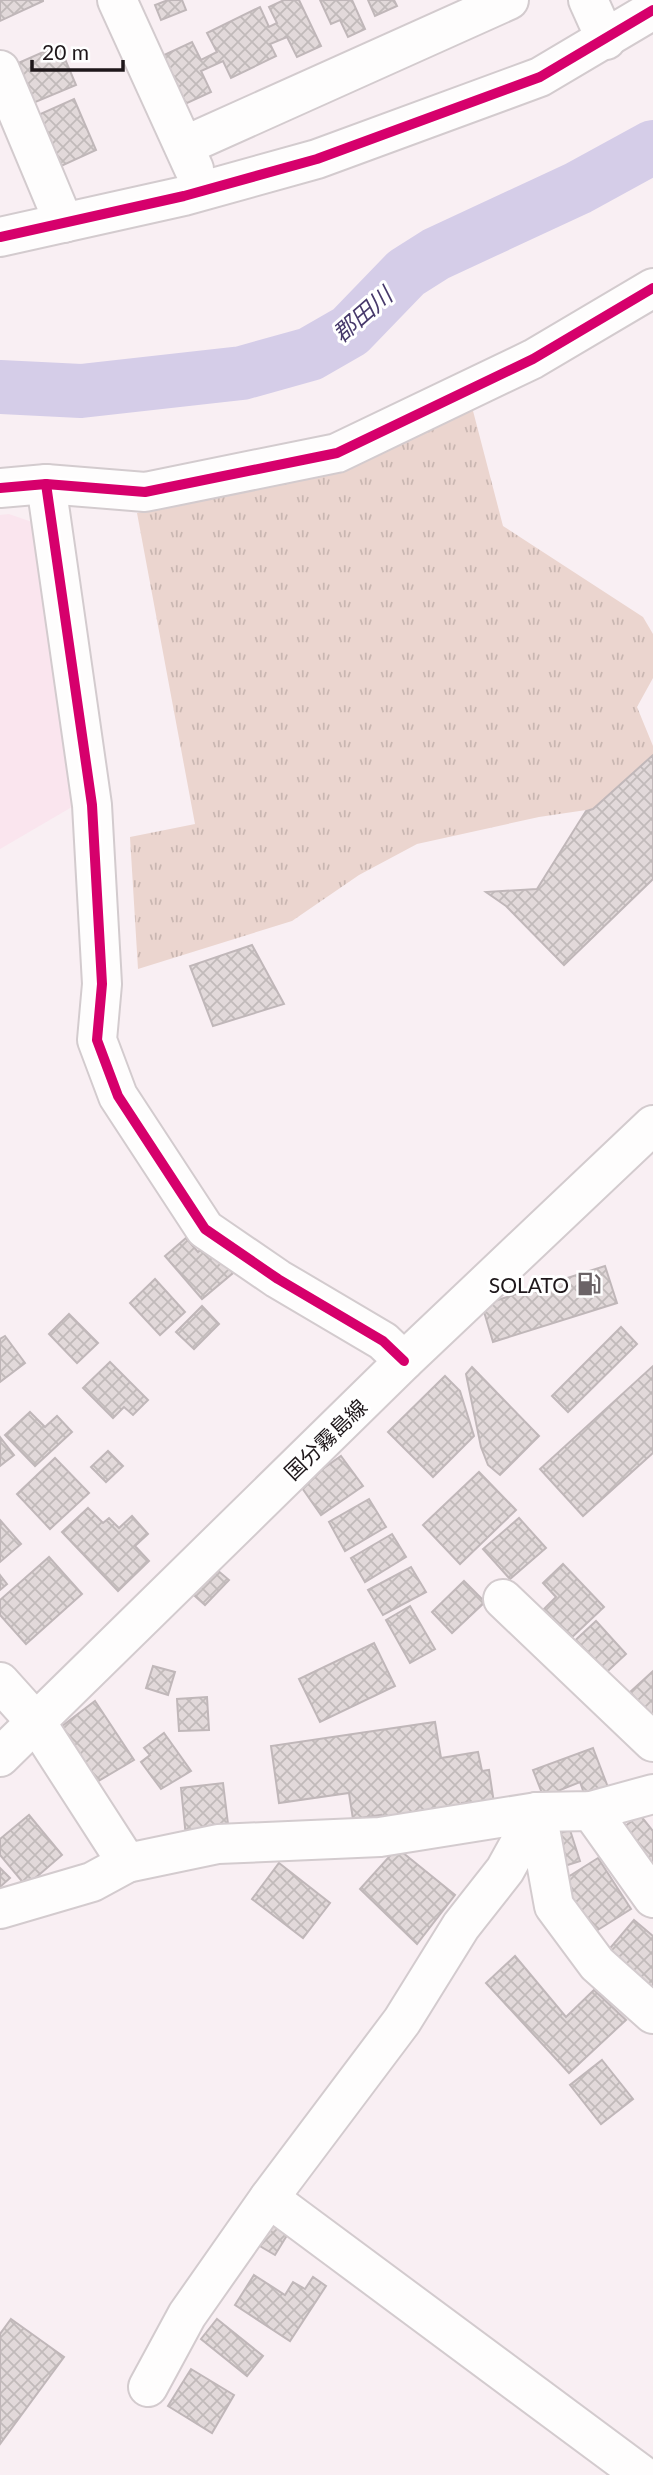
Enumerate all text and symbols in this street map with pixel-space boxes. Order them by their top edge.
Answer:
scale bar [32,28,122,72]
text: 20 m [42,39,89,64]
water label: 郡田川 [327,279,399,347]
fuel station icon: SOLATO [575,1270,603,1298]
place label: SOLATO [489,1272,569,1297]
street label: 国分霧島線 [279,1394,371,1484]

